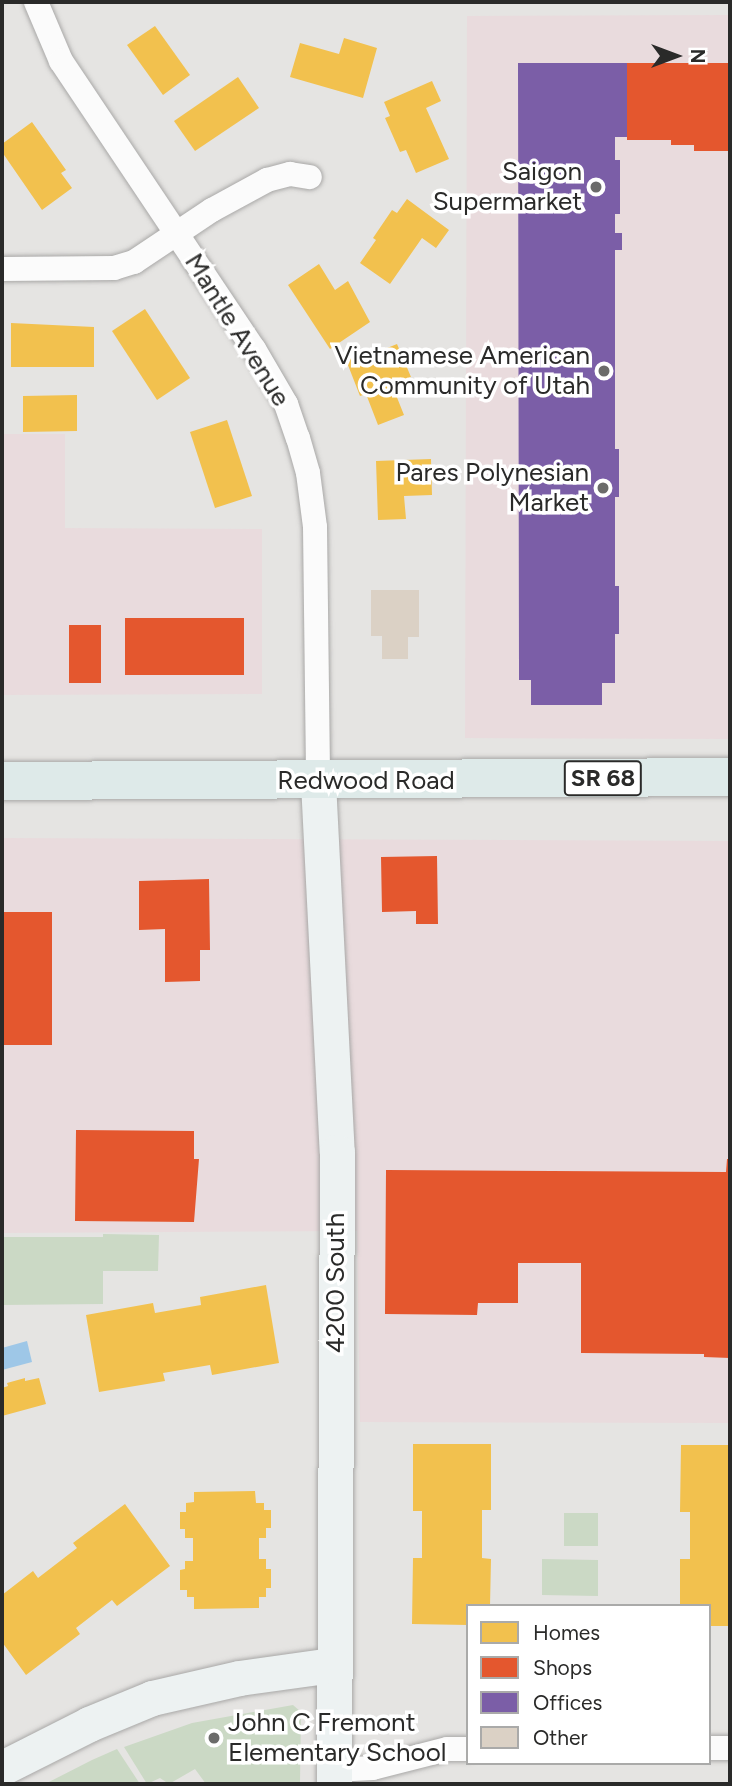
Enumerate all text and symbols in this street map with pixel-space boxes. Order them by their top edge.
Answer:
north arrow [641,21,711,91]
text: N [686,49,709,63]
place label: Saigon Supermarket [433,156,582,218]
marker: Saigon Supermarket [588,179,604,195]
street label: Mantle Avenue [178,248,296,412]
place label: Vietnamese American Community of Utah [335,340,590,402]
marker: Vietnamese American Community of Utah [596,363,612,379]
place label: Pares Polynesian Market [396,457,589,518]
marker: Pares Polynesian Market [595,480,611,496]
road number: SR 68 [563,758,643,798]
street label: Redwood Road [277,765,455,797]
street label: 4200 South [320,1213,352,1353]
legend [466,1604,711,1765]
text: Homes [533,1620,600,1645]
text: Shops [533,1655,592,1680]
text: Offices [533,1690,602,1715]
place label: John C Fremont Elementary School [228,1707,446,1768]
text: Other [533,1725,588,1750]
marker: John C Fremont Elementary School [206,1730,222,1746]

